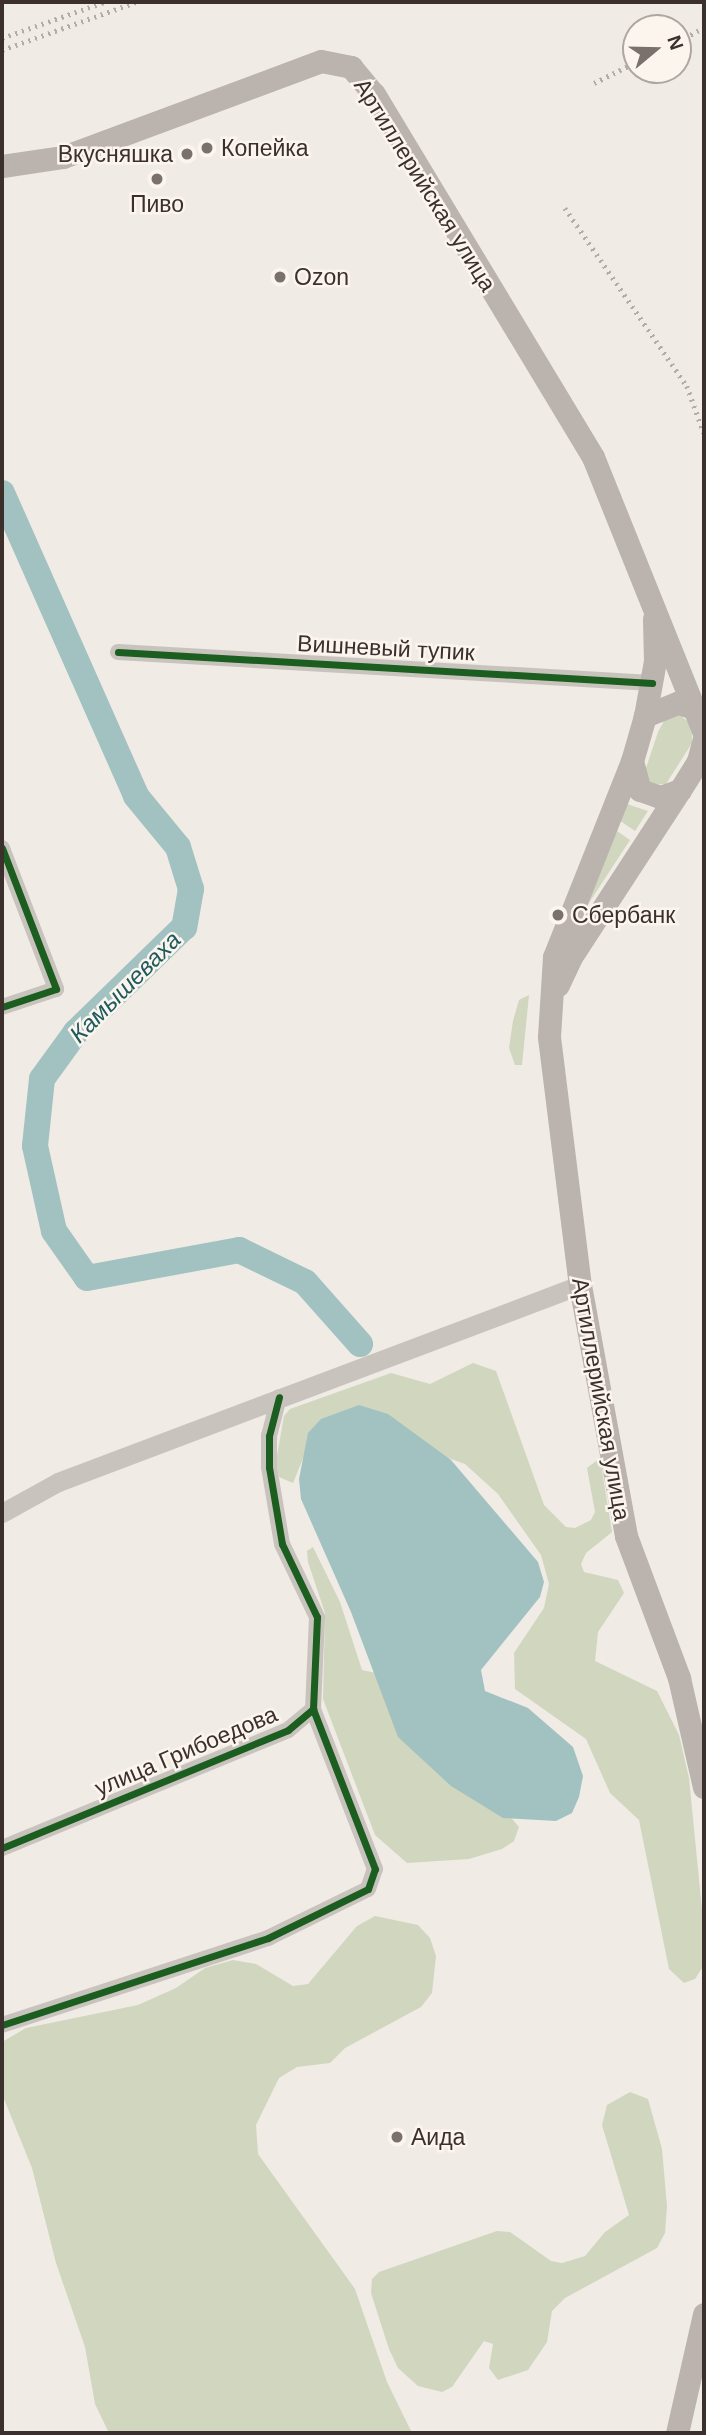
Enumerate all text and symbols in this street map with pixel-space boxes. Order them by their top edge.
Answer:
north arrow [622,14,692,84]
text: N [663,33,688,53]
street label: Артиллерийская улица [348,73,502,297]
place label: Копейка [221,134,309,162]
place label: Вкусняшка [58,140,173,168]
marker: Копейка [199,140,215,156]
marker: Вкусняшка [179,146,195,162]
marker: Пиво [149,171,165,187]
place label: Пиво [130,190,184,218]
place label: Ozon [294,263,349,291]
marker: Ozon [272,269,288,285]
street label: Вишневый тупик [297,630,475,666]
place label: Сбербанк [572,901,675,929]
marker: Сбербанк [550,907,566,923]
water label: Камышеваха [63,925,187,1049]
street label: Артиллерийская улица [566,1275,636,1523]
street label: улица Грибоедова [91,1700,281,1802]
place label: Аида [411,2123,465,2151]
marker: Аида [389,2129,405,2145]

